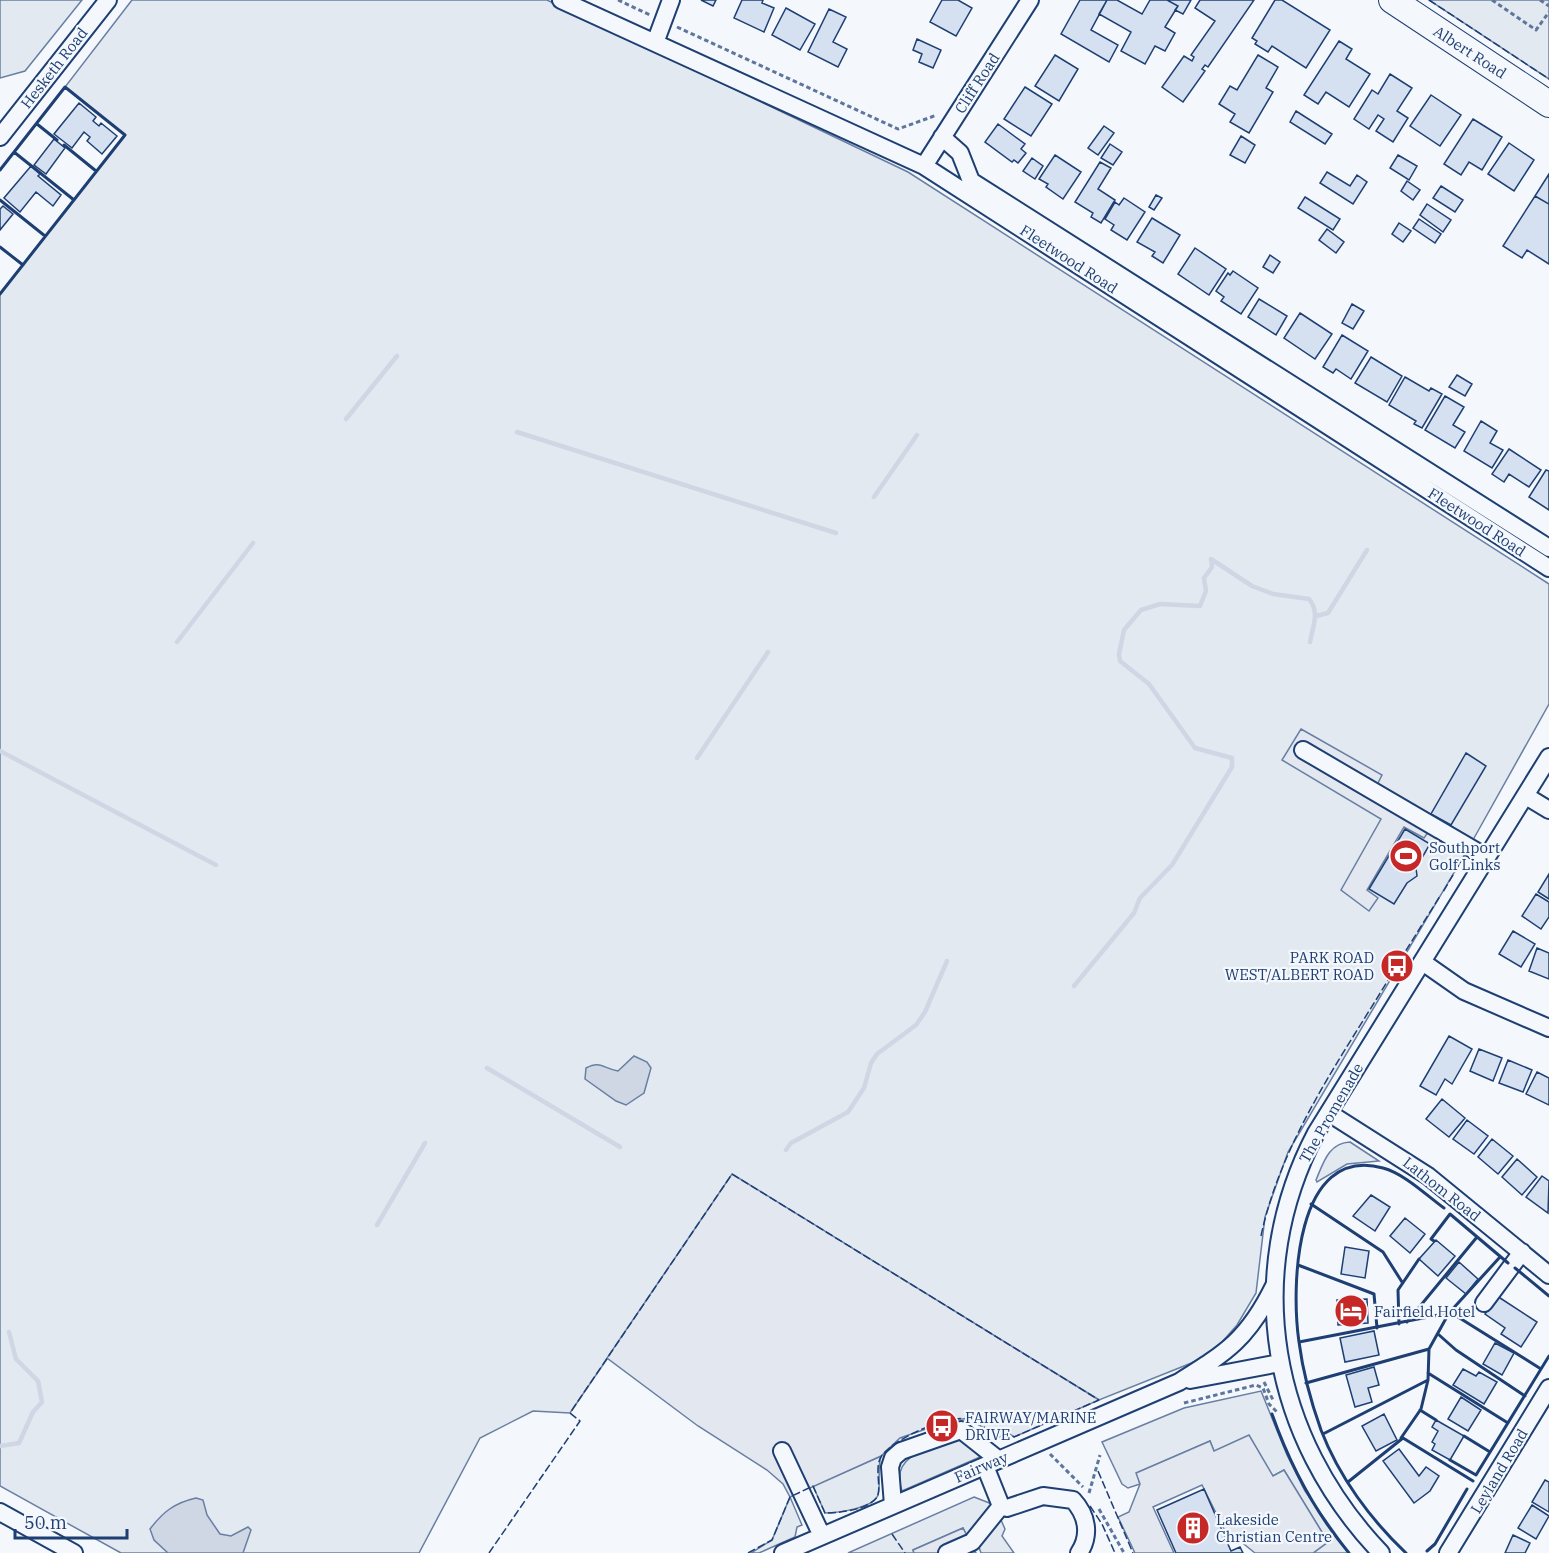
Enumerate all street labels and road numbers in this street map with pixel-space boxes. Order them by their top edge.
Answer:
street label: Albert Road [1430,21,1510,83]
street label: Hesketh Road [16,24,92,112]
street label: Cliff Road [950,49,1004,117]
street label: Fleetwood Road [1017,220,1121,298]
street label: Fleetwood Road [1425,483,1529,561]
street label: The Promenade [1295,1060,1367,1166]
street label: Lathom Road [1399,1153,1485,1225]
street label: Leyland Road [1466,1425,1532,1517]
street label: Fairway [951,1447,1011,1487]

